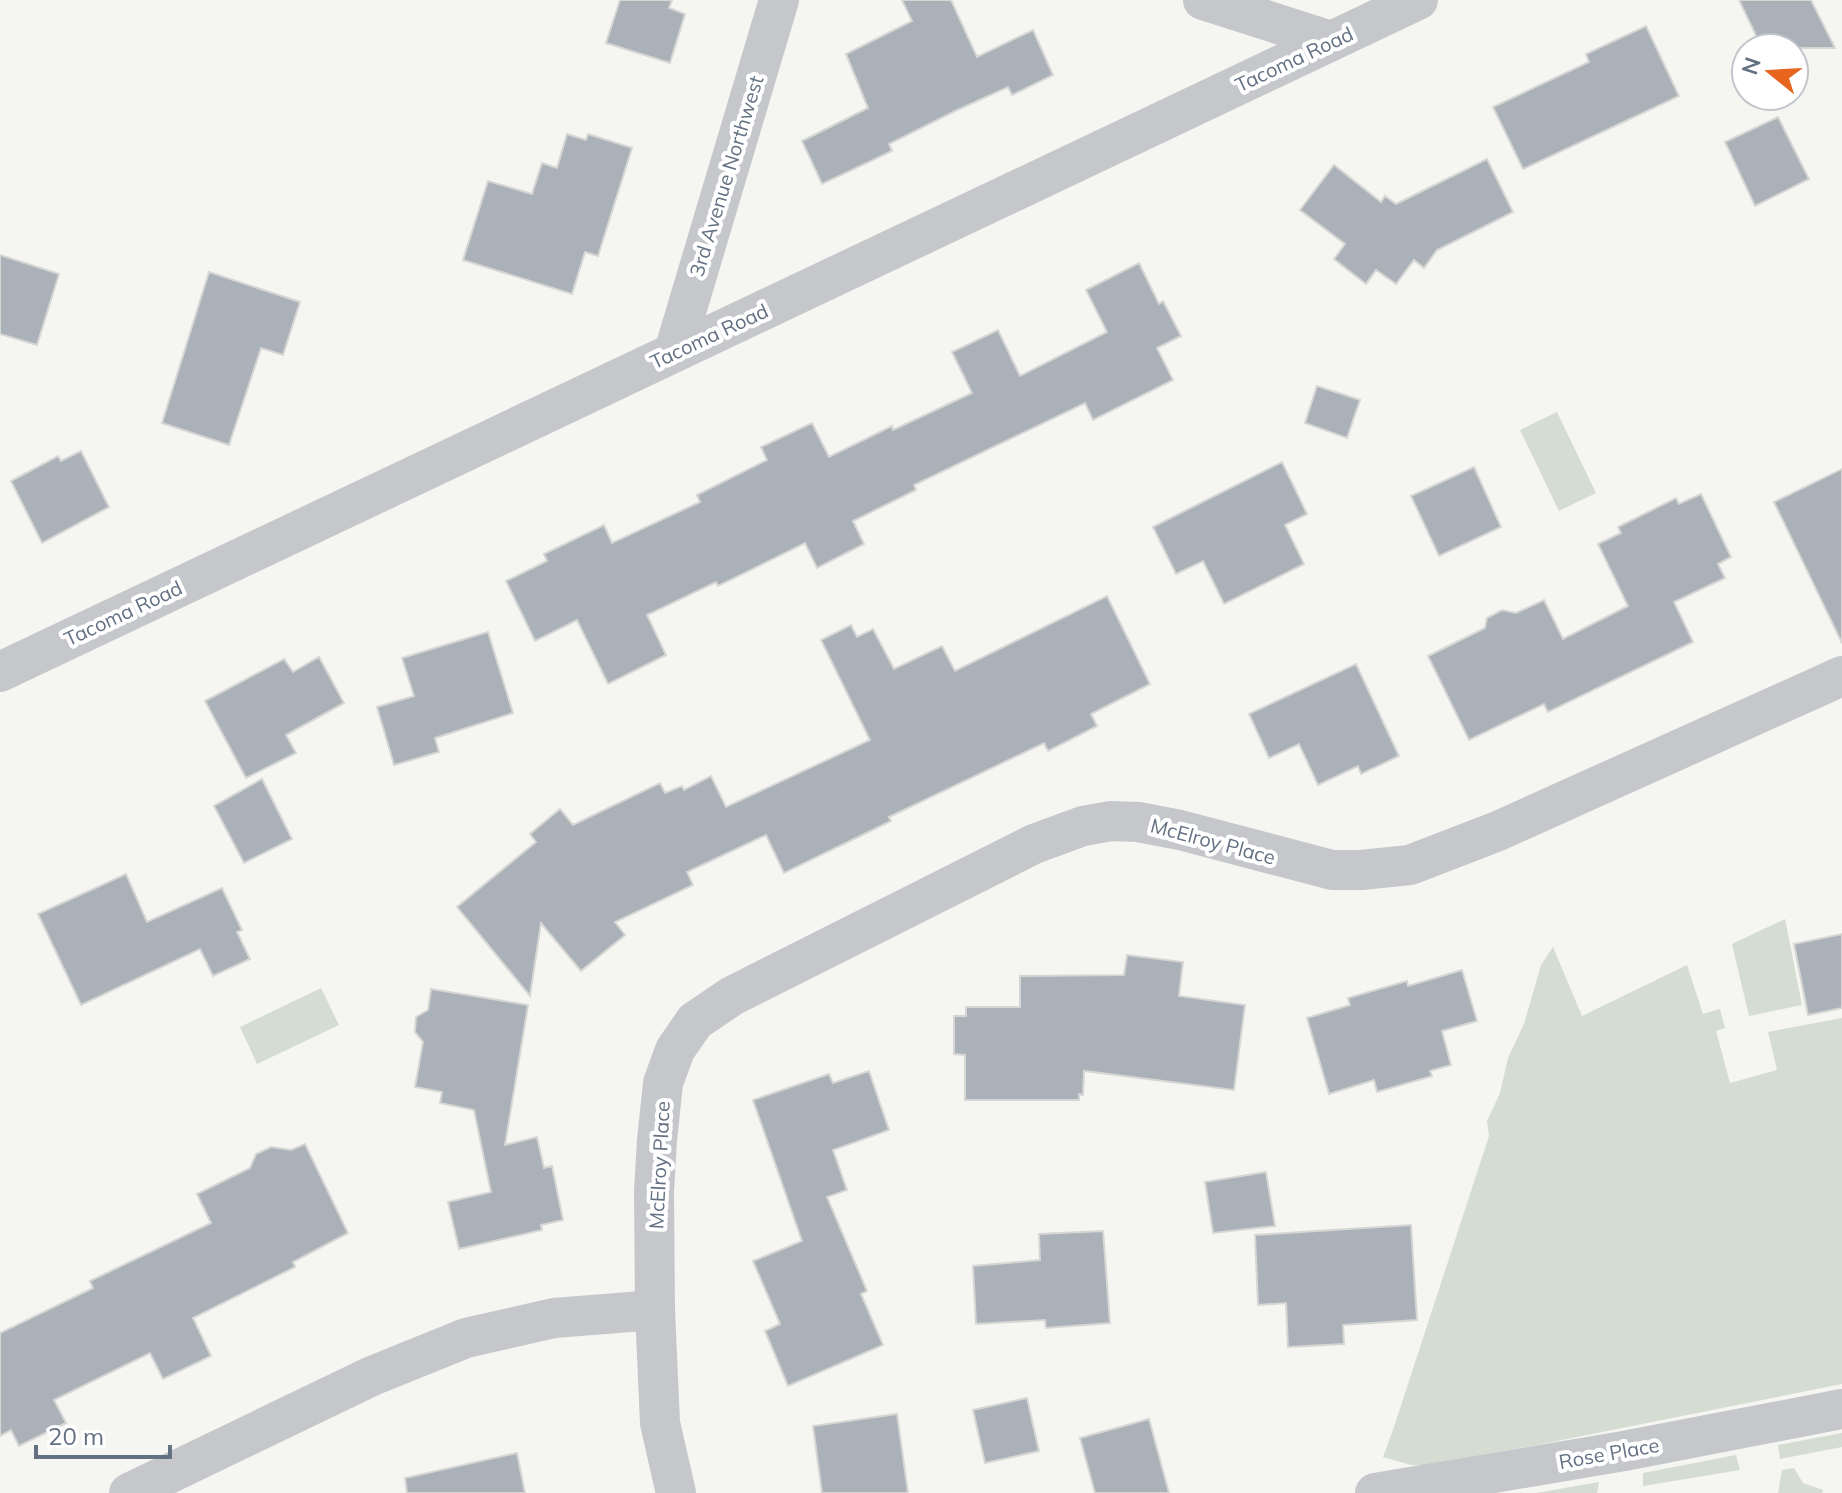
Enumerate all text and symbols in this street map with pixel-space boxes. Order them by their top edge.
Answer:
street label: Tacoma Road [1231,21,1357,97]
north arrow [1730,32,1810,112]
text: N [1735,54,1767,78]
street label: 3rd Avenue Northwest [684,72,768,280]
street label: Tacoma Road [646,298,772,374]
street label: Tacoma Road [60,575,186,651]
street label: McElroy Place [1148,812,1278,870]
street label: McElroy Place [643,1100,675,1230]
scale bar [36,1409,170,1459]
text: 20 m [48,1421,104,1451]
street label: Rose Place [1557,1432,1661,1474]

